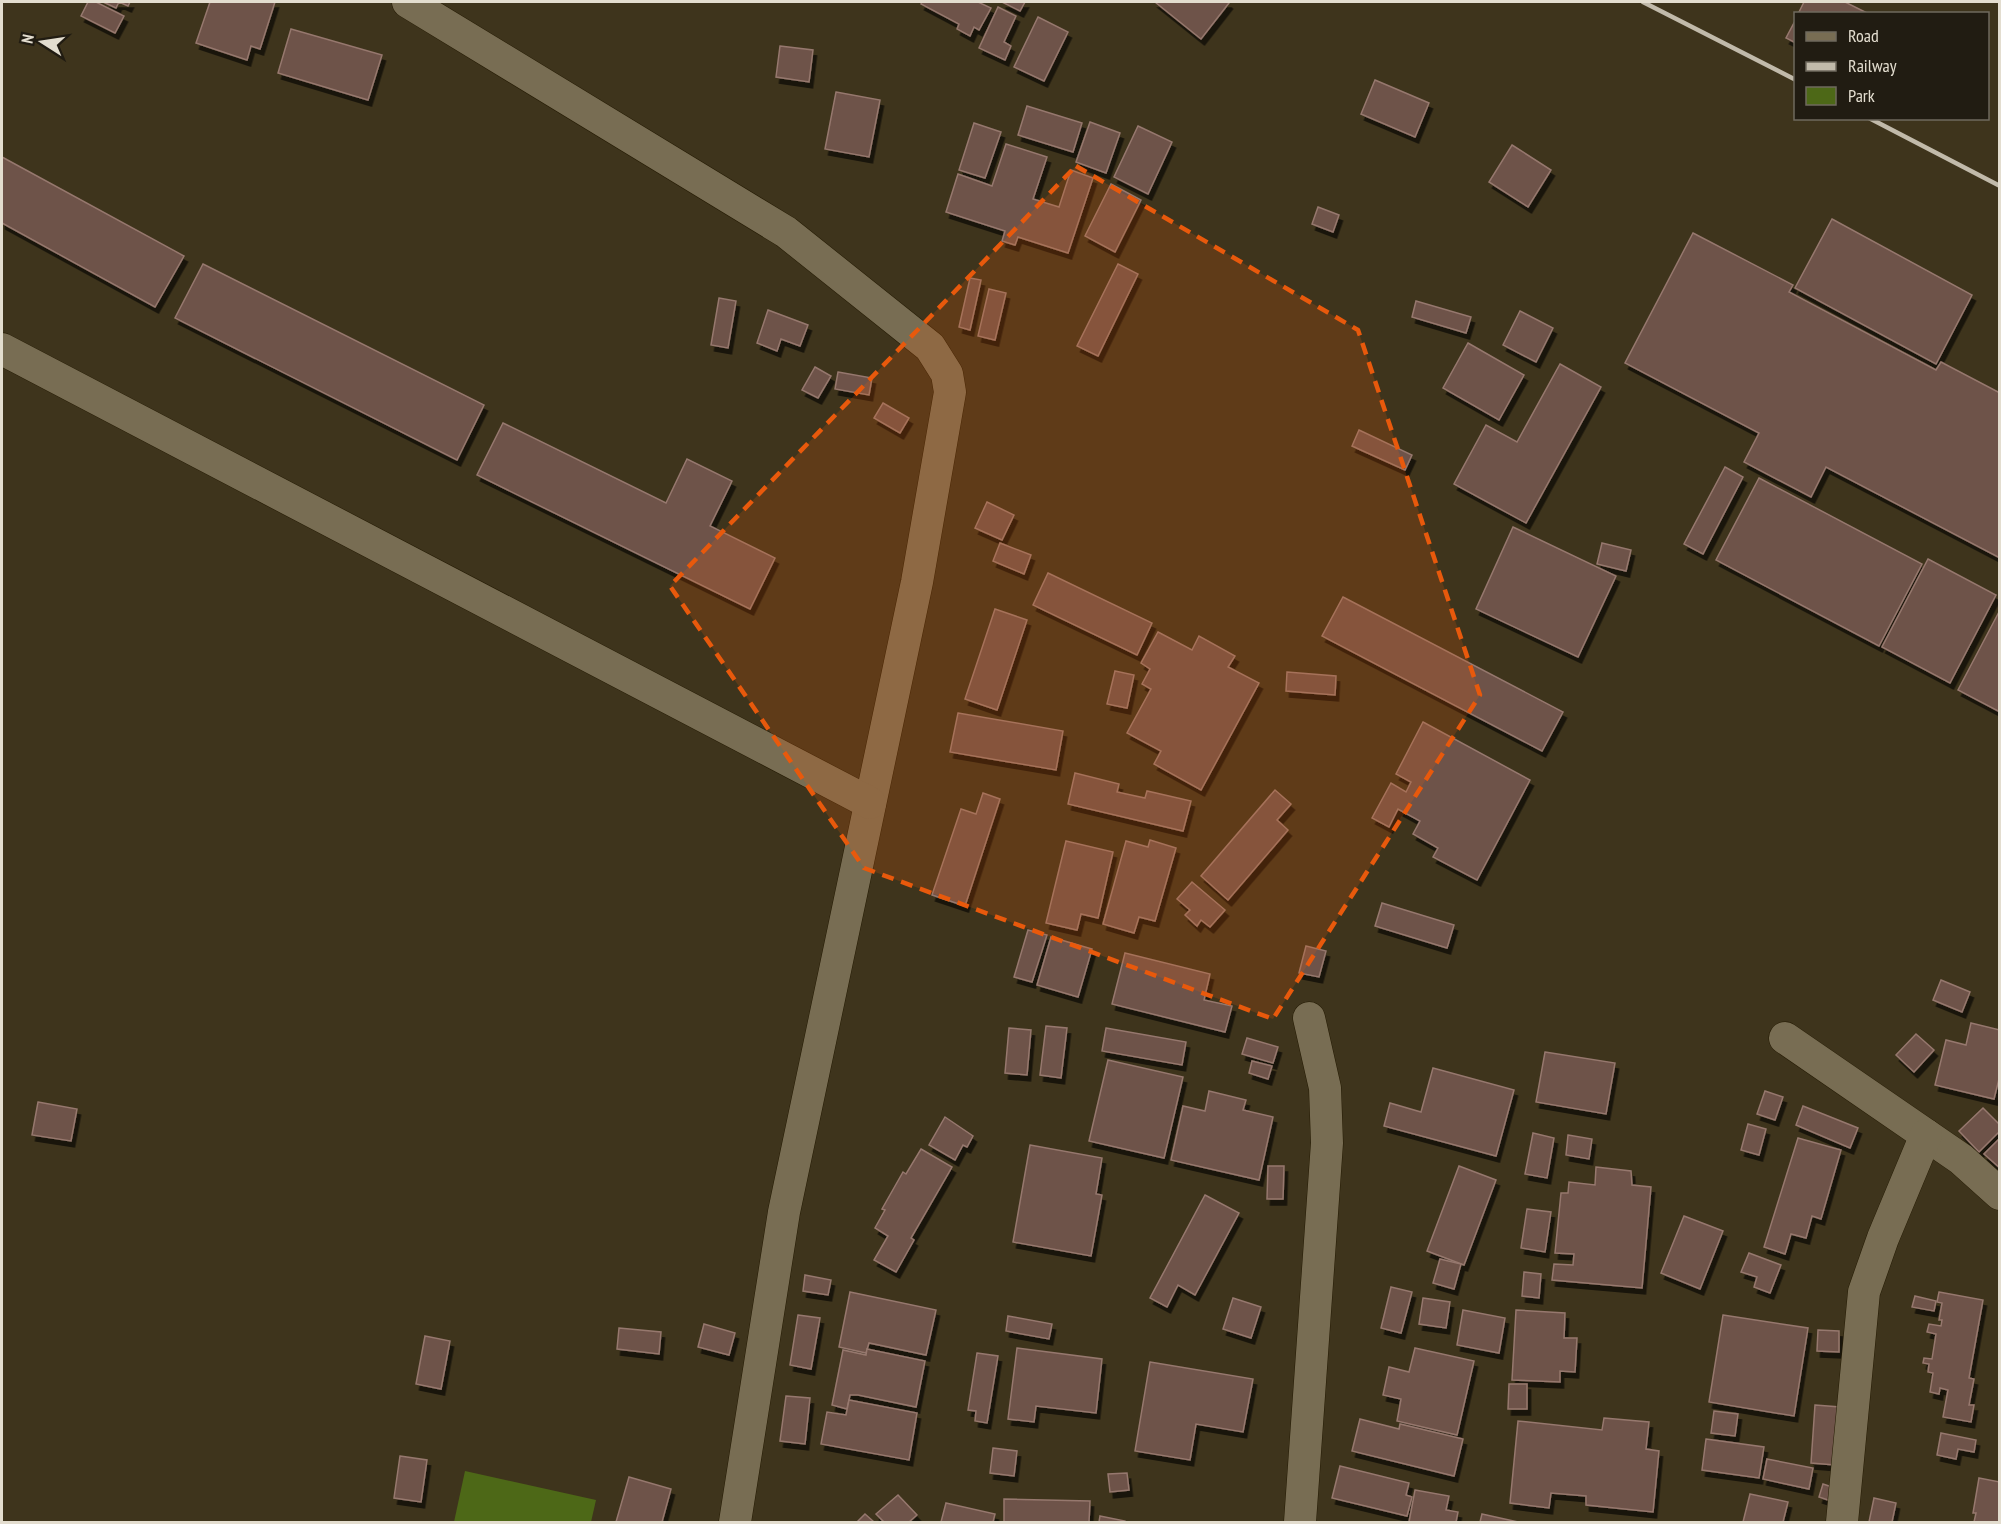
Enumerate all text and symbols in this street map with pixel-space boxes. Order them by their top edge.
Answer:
north arrow [12,12,72,72]
legend [1794,12,1989,120]
text: Road [1848,24,1879,47]
text: N [17,33,38,45]
text: Railway [1848,54,1897,77]
text: Park [1848,84,1875,107]

